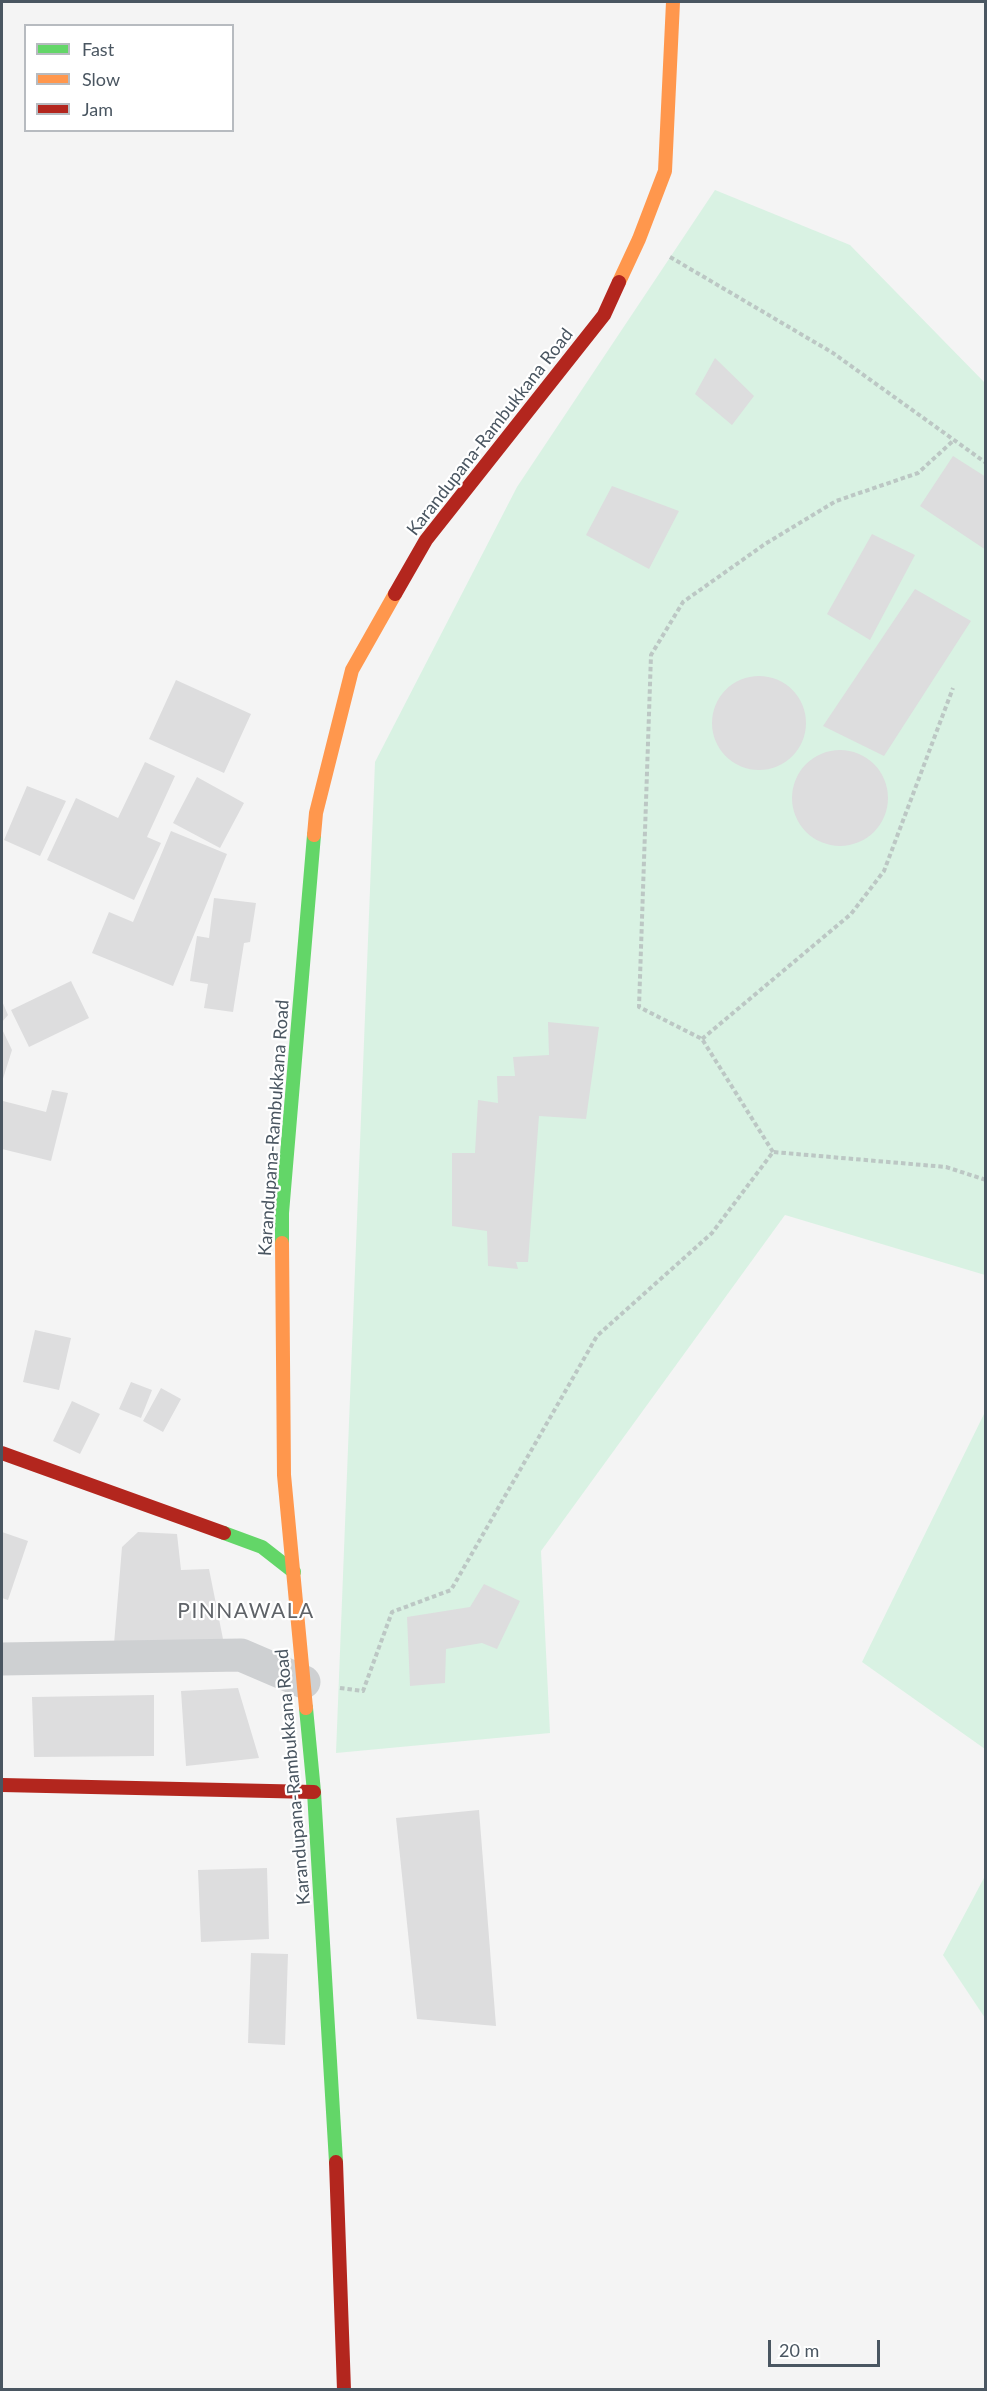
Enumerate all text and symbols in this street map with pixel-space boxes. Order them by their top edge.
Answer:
legend [24,24,234,132]
text: Fast [82,38,114,60]
text: Slow [82,68,120,90]
text: Jam [82,98,113,120]
street label: Karandupana-Rambukkana Road [402,324,578,540]
street label: Karandupana-Rambukkana Road [254,999,294,1257]
district label: PINNAWALA [177,1598,315,1624]
street label: Karandupana-Rambukkana Road [271,1648,315,1906]
scale bar [771,2328,884,2366]
text: 20 m [779,2339,819,2361]

